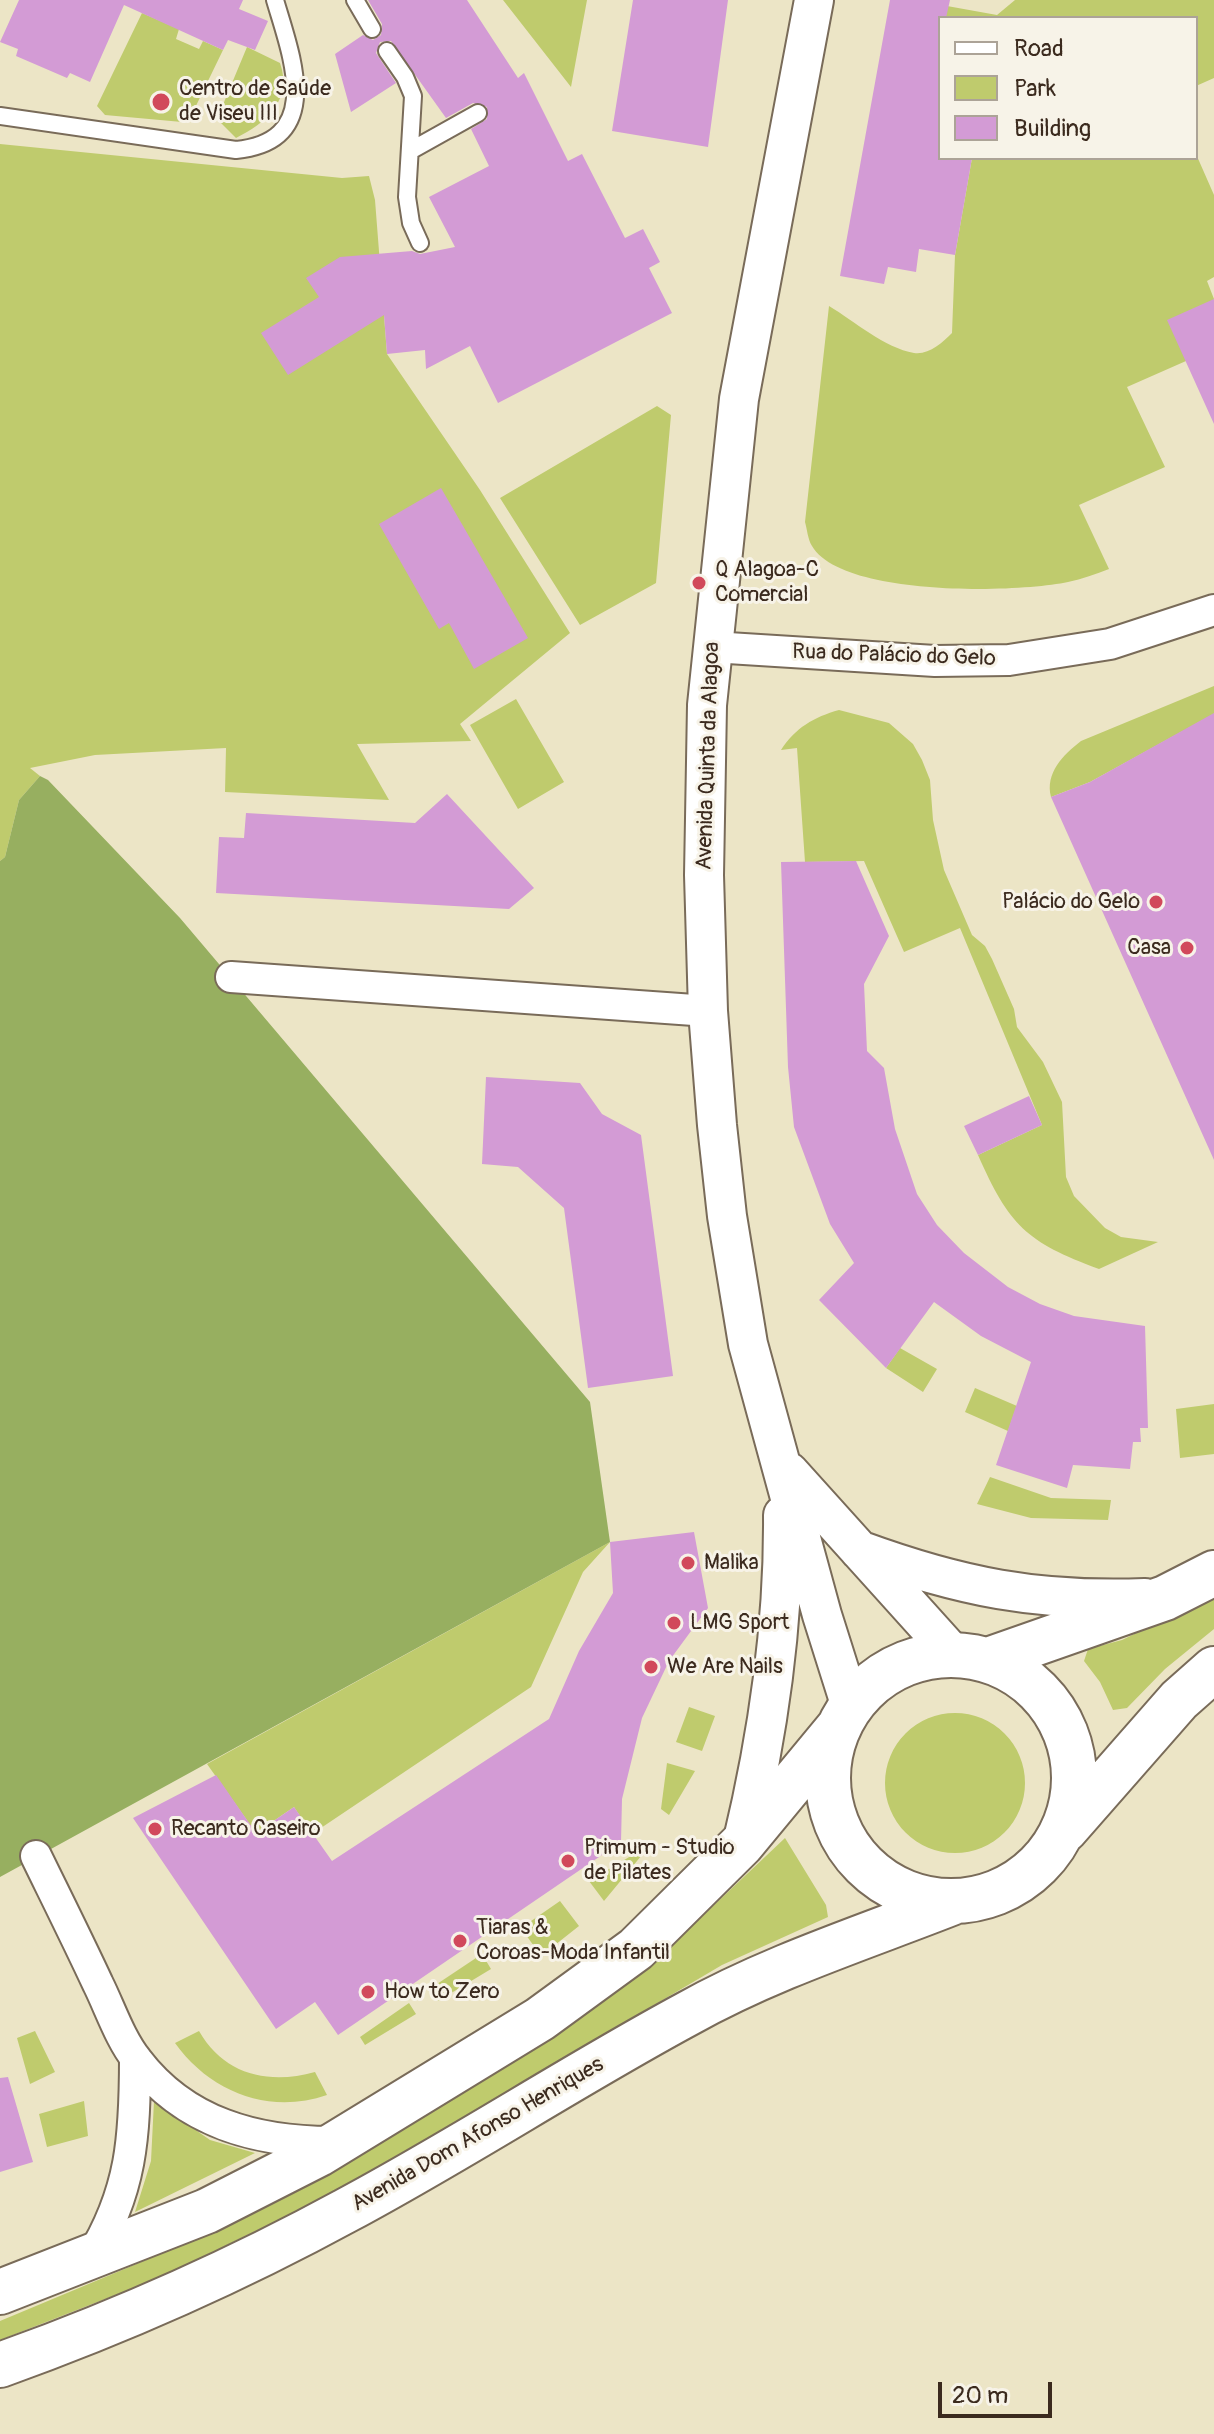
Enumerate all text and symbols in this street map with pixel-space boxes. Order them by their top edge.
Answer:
legend [938,16,1198,160]
text: Road [1014,34,1064,63]
text: Park [1014,74,1056,103]
place label: Centro de Saúde de Viseu III [179,76,331,128]
marker: Centro de Saúde de Viseu III [150,91,172,113]
text: Building [1014,114,1091,143]
place label: Q Alagoa-C Comercial [715,557,819,608]
marker: Q Alagoa-C Comercial [690,574,708,592]
street label: Rua do Palácio do Gelo [792,639,996,673]
street label: Avenida Quinta da Alagoa [692,641,726,871]
place label: Palácio do Gelo [1002,889,1140,915]
marker: Palácio do Gelo [1147,893,1165,911]
place label: Casa [1127,935,1171,961]
marker: Casa [1178,939,1196,957]
place label: Malika [704,1550,759,1576]
marker: Malika [679,1554,697,1572]
place label: LMG Sport [690,1610,789,1636]
marker: LMG Sport [665,1614,683,1632]
place label: We Are Nails [667,1654,783,1680]
marker: We Are Nails [642,1658,660,1676]
place label: Recanto Caseiro [171,1816,321,1842]
marker: Recanto Caseiro [146,1820,164,1838]
place label: Primum - Studio de Pilates [584,1835,735,1886]
marker: Primum - Studio de Pilates [559,1852,577,1870]
place label: Tiaras & Coroas-Moda Infantil [476,1915,670,1966]
marker: Tiaras & Coroas-Moda Infantil [451,1932,469,1950]
place label: How to Zero [384,1979,500,2005]
marker: How to Zero [359,1983,377,2001]
street label: Avenida Dom Afonso Henriques [347,2052,609,2218]
scale bar [942,2366,1056,2416]
text: 20 m [952,2381,1008,2410]

